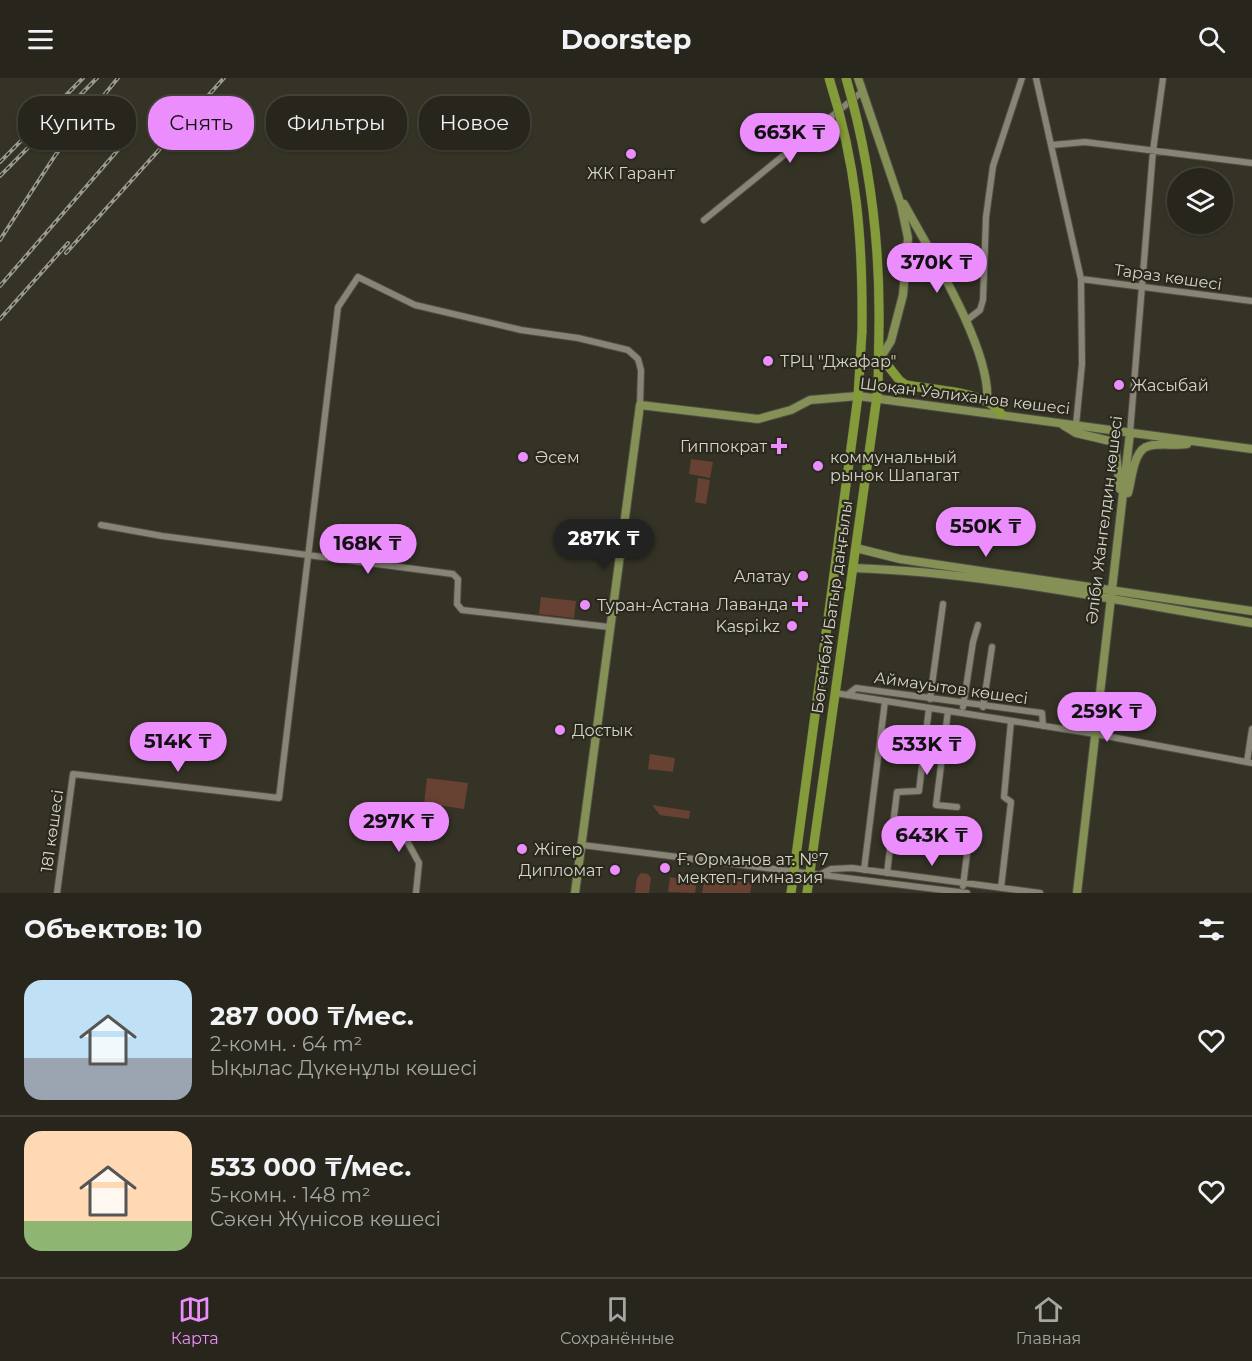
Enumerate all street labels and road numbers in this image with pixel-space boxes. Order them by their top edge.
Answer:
street label: Тараз көшесі [1113,260,1223,294]
street label: Шоқан Уәлиханов көшесі [859,374,1071,418]
street label: Әліби Жангелдин көшесі [1082,415,1126,625]
street label: Бөгенбай Батыр даңғылы [808,499,856,715]
street label: Аймауытов көшесі [873,668,1029,708]
street label: 181 көшесі [37,788,67,874]

